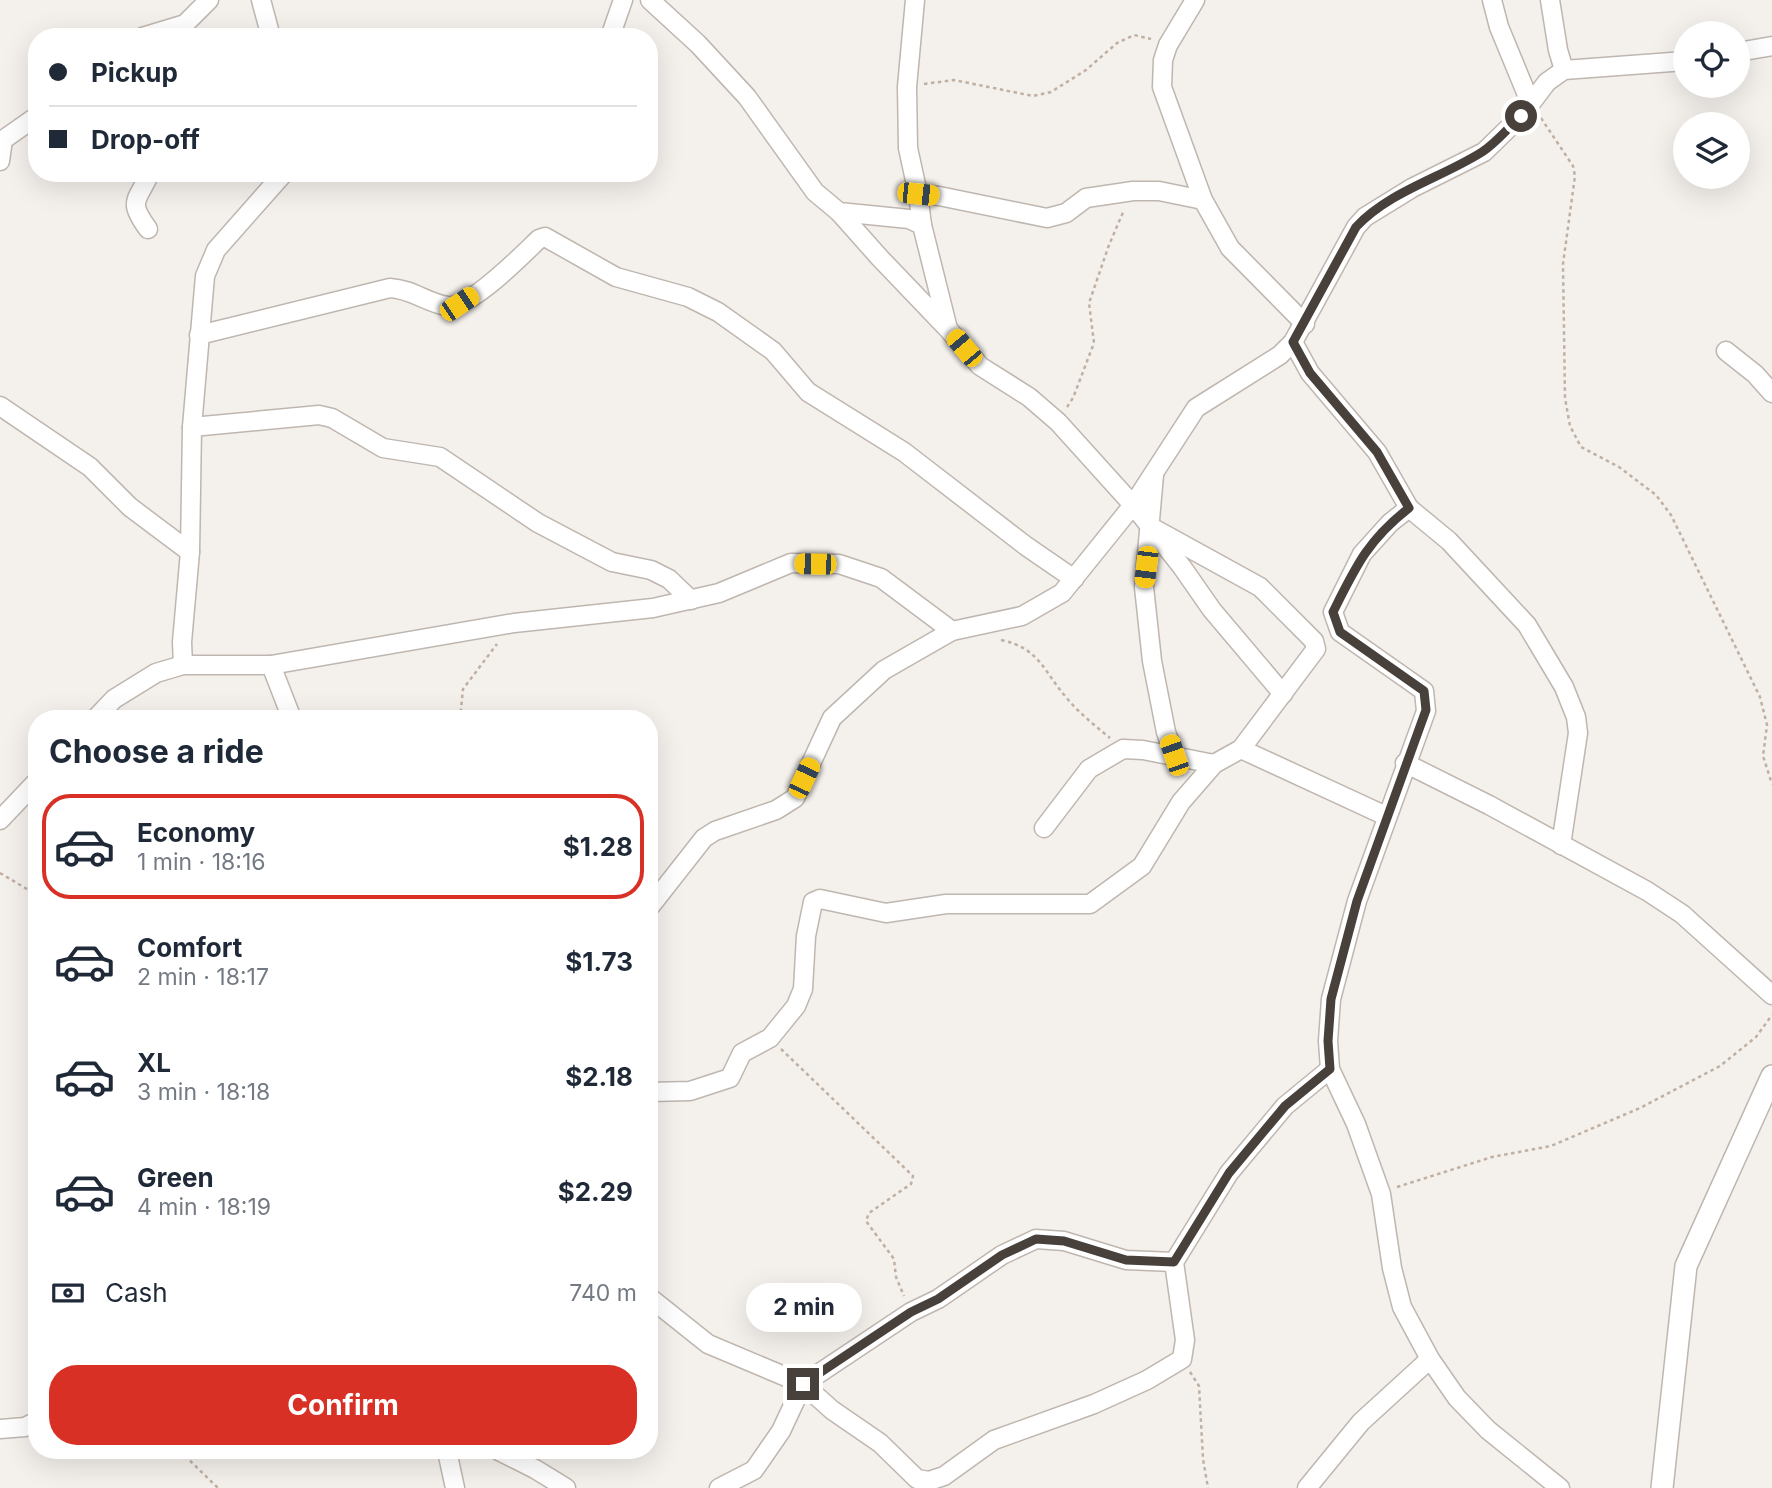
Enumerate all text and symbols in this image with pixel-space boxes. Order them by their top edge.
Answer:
map controls [1673,21,1750,189]
button: locate [1673,21,1750,98]
text: Pickup [91,57,178,88]
route start [1505,100,1537,132]
button: layers [1673,112,1750,189]
text: Drop-off [91,124,200,155]
car [897,181,940,207]
car [436,284,483,324]
car [943,325,986,371]
car [1134,545,1159,589]
car [794,553,837,575]
text: Choose a ride [49,732,264,771]
car [1158,732,1191,778]
car [786,755,823,801]
icon: car [53,815,116,878]
text: Economy [137,817,255,848]
text: $1.28 [563,831,633,862]
text: 1 min · 18:16 [137,848,266,876]
icon: car [53,930,116,993]
text: Comfort [137,932,242,963]
text: $1.73 [565,946,633,977]
text: 2 min · 18:17 [137,963,269,991]
icon: car [53,1045,116,1108]
text: XL [137,1047,171,1078]
text: $2.18 [565,1061,633,1092]
text: 3 min · 18:18 [137,1078,270,1106]
icon: car [53,1160,116,1223]
text: Green [137,1162,214,1193]
text: $2.29 [558,1176,633,1207]
text: 4 min · 18:19 [137,1193,271,1221]
icon: cash [49,1274,87,1312]
text: Cash [105,1277,168,1308]
text: 740 m [569,1279,637,1307]
callout: 2 min [745,1282,861,1332]
text: 2 min [773,1293,835,1321]
button: Confirm [49,1365,637,1445]
route end [787,1368,819,1400]

